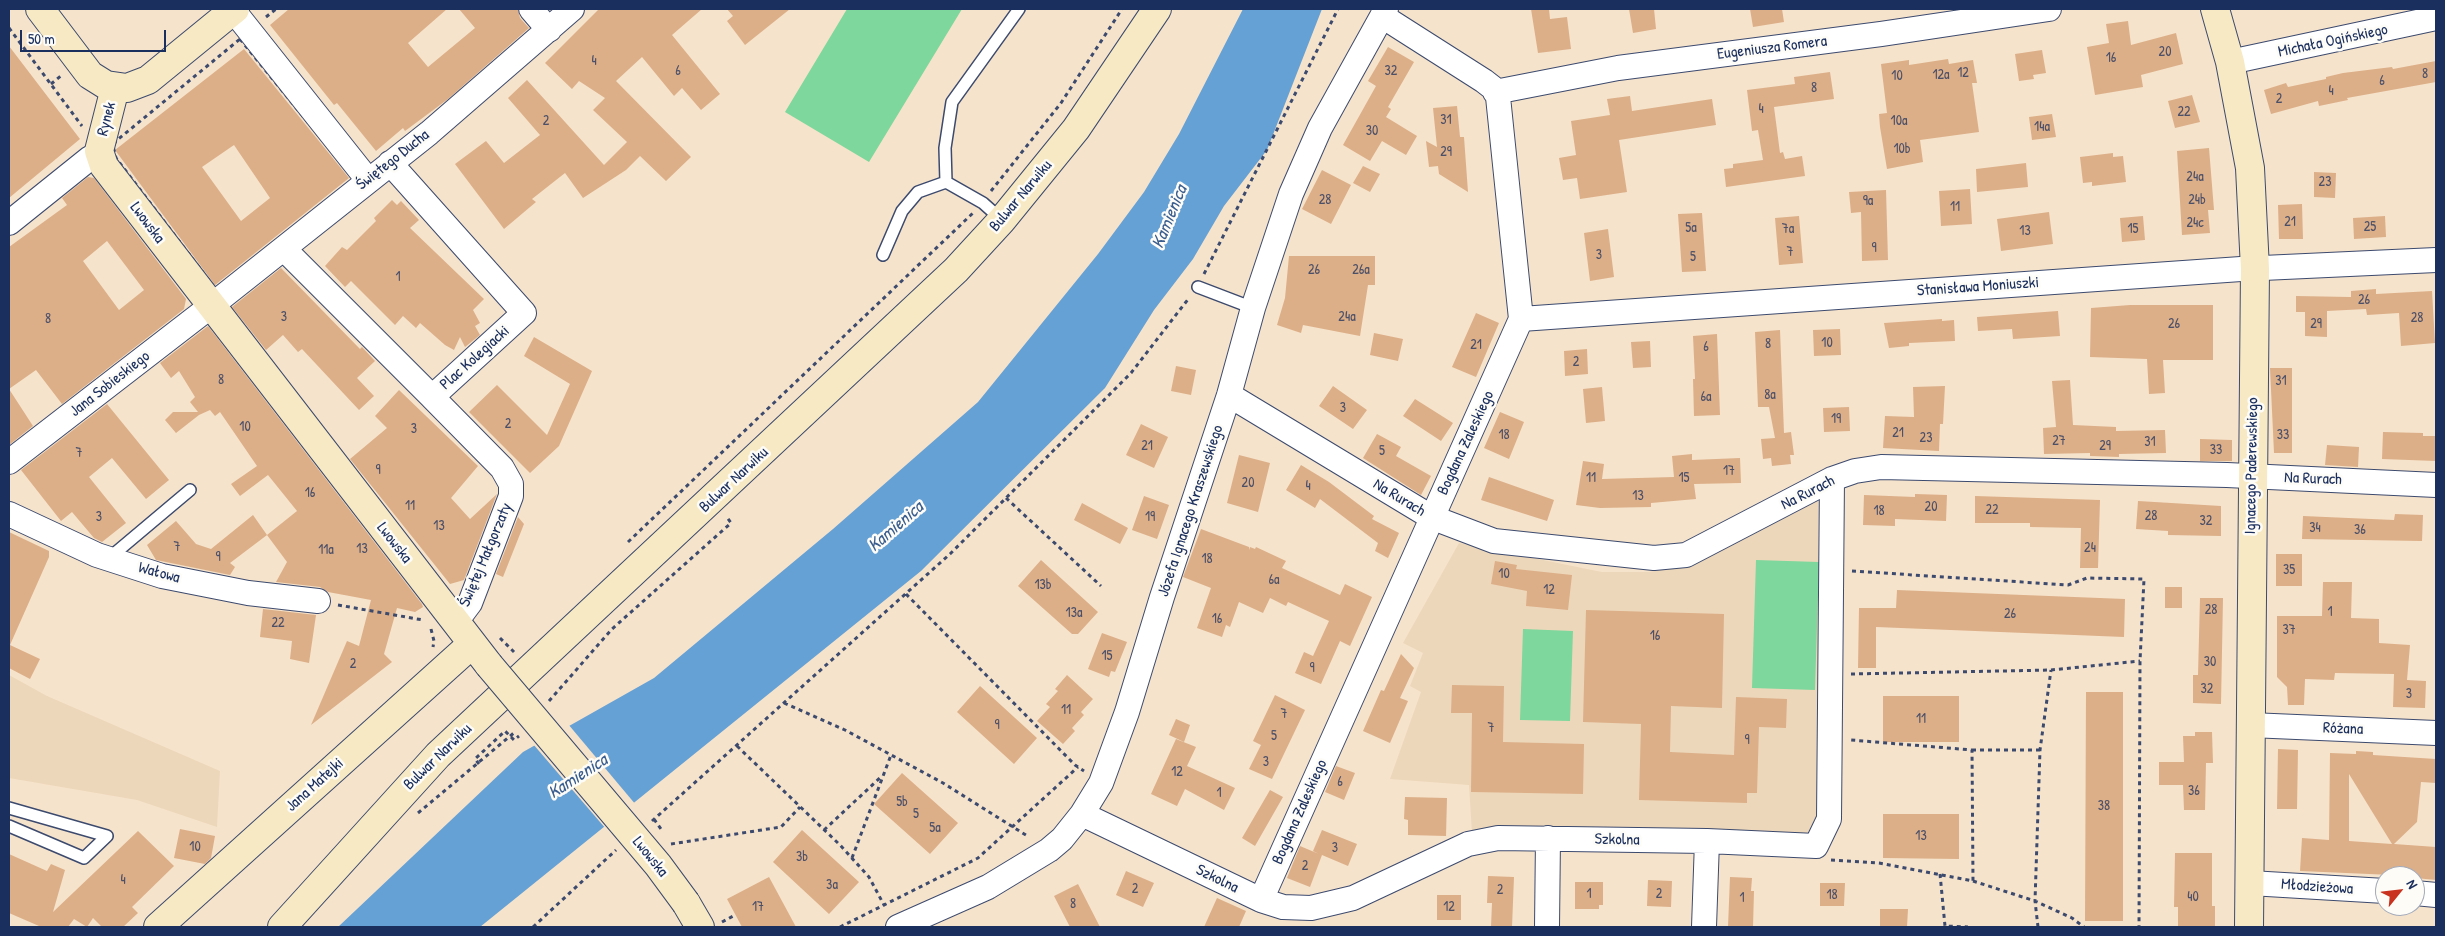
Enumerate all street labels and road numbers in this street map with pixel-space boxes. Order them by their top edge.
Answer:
street label: Michała Ogińskiego [2276,20,2390,62]
street label: Eugeniusza Romera [1716,32,1828,64]
street label: Rynek [93,100,121,138]
street label: Świętego Ducha [353,126,433,194]
street label: Bulwar Narwiku [986,156,1056,236]
street label: Lwowska [125,199,169,247]
street label: Stanisława Moniuszki [1916,273,2040,301]
street label: Plac Kolegiacki [436,322,514,394]
street label: Jana Sobieskiego [66,347,154,421]
street label: Bogdana Zaleskiego [1433,388,1499,498]
street label: Ignacego Paderewskiego [2241,397,2263,535]
street label: Józefa Ignacego Kraszewskiego [1154,423,1228,599]
street label: Bulwar Narwiku [696,443,772,517]
street label: Na Rurach [2284,468,2342,490]
street label: Na Rurach [1778,471,1838,515]
street label: Na Rurach [1369,475,1429,521]
street label: Świętej Małgorzaty [455,500,517,610]
street label: Lwowska [372,519,416,567]
street label: Wałowa [136,558,182,588]
street label: Różana [2323,719,2363,739]
street label: Bulwar Narwiku [400,720,476,794]
street label: Jana Matejki [282,754,348,816]
street label: Bogdana Zaleskiego [1268,757,1332,867]
street label: Szkolna [1594,830,1640,850]
street label: Lwowska [628,833,672,881]
street label: Szkolna [1193,860,1241,898]
street label: Młodzieżowa [2280,875,2354,899]

